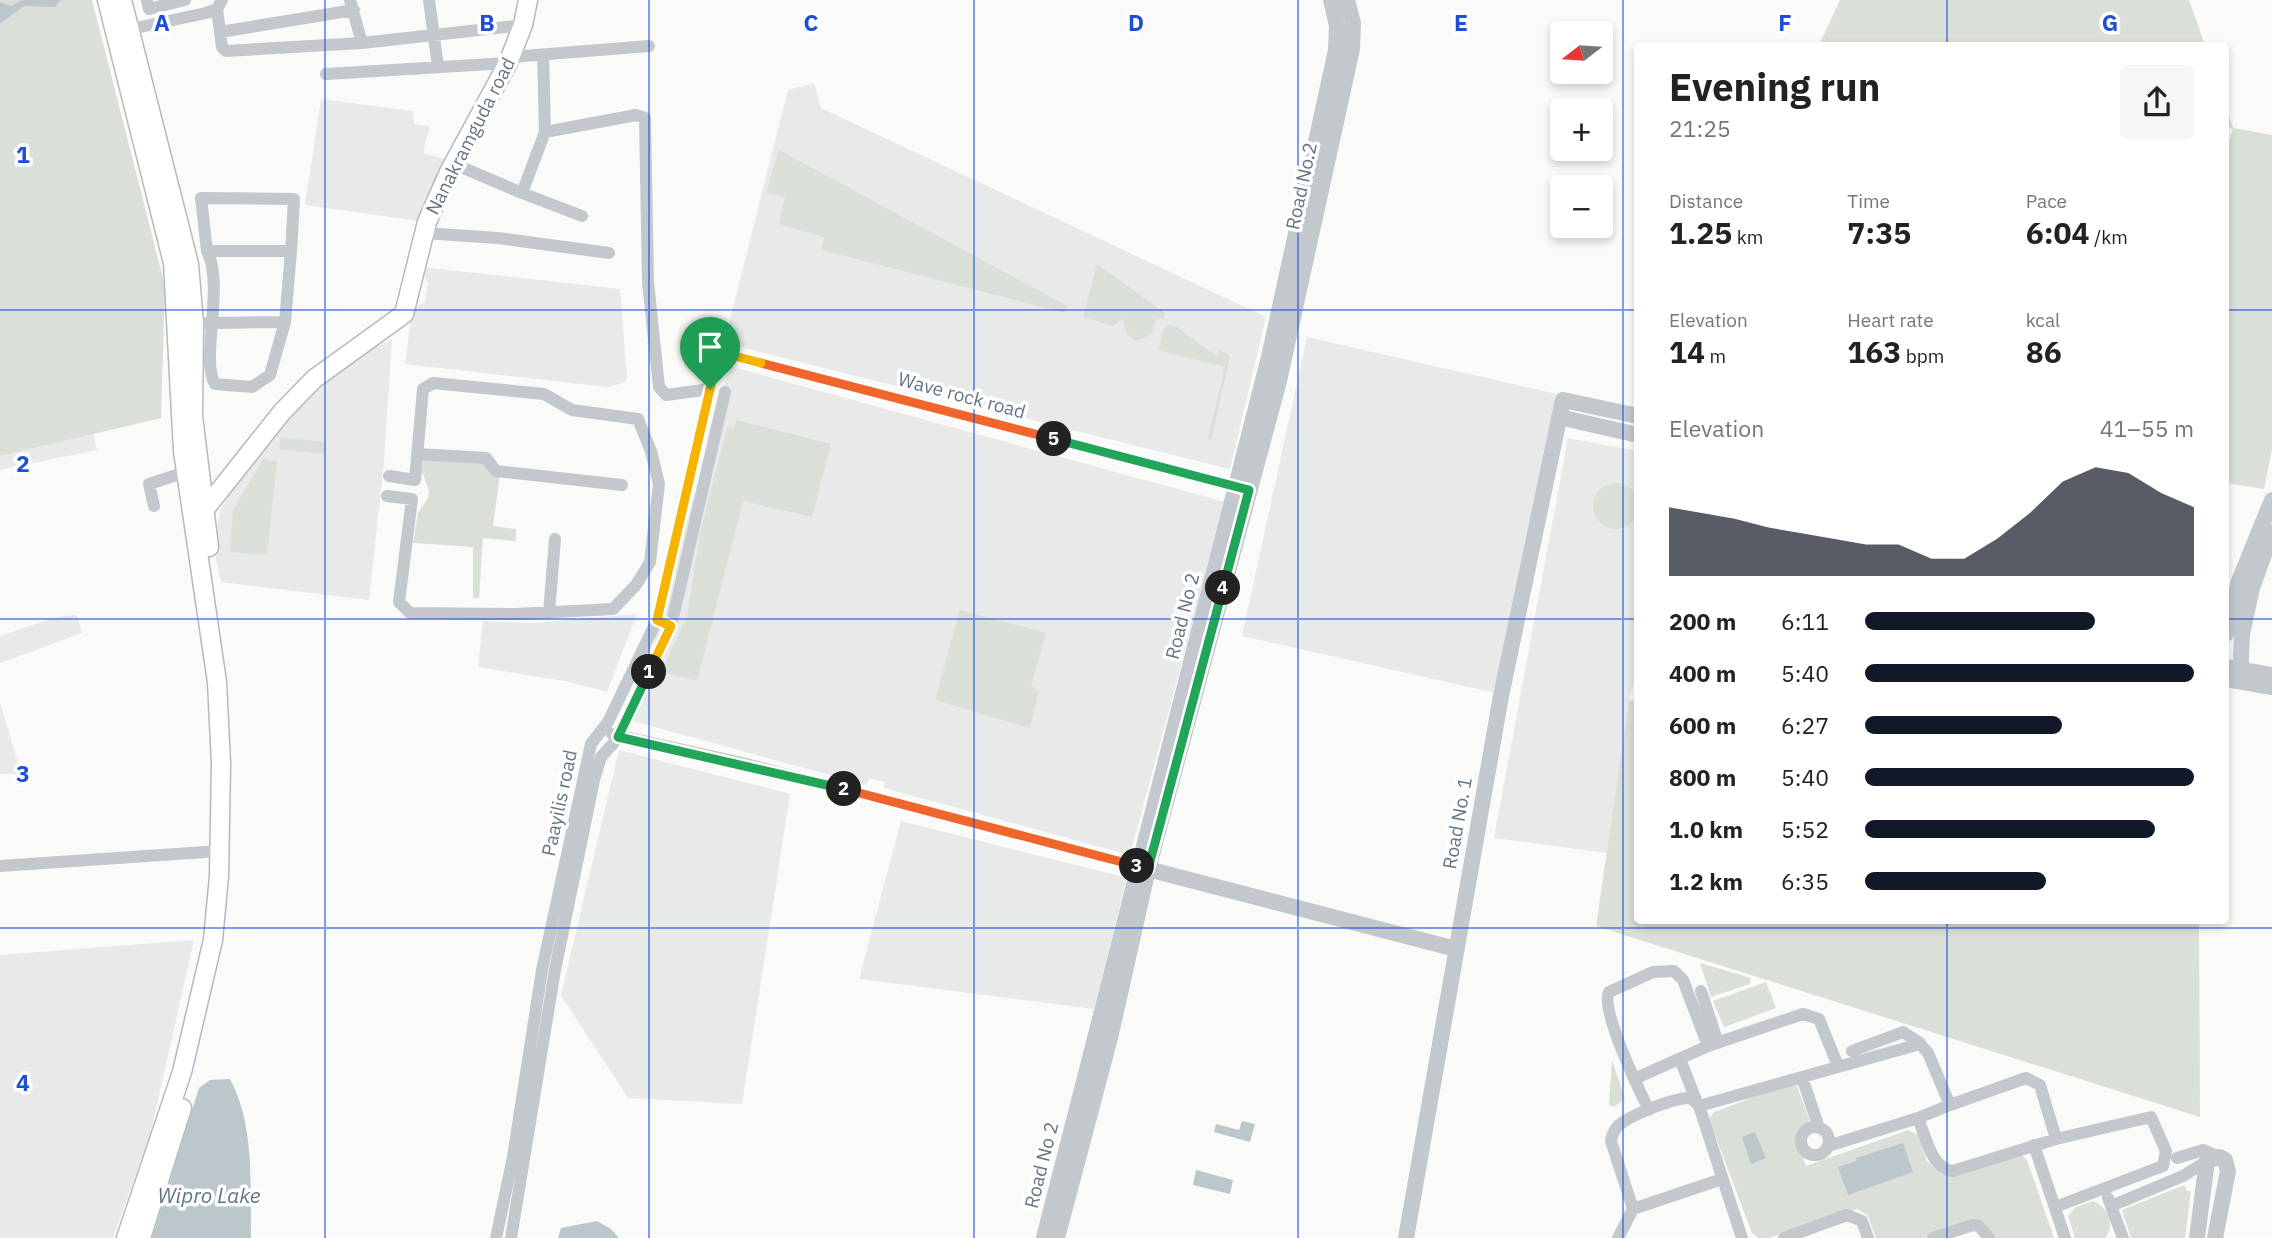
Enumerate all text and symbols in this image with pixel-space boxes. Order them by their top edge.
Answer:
text: A [154,7,170,37]
text: B [479,7,495,37]
text: C [804,7,819,37]
text: D [1128,7,1144,37]
text: E [1454,7,1468,37]
text: F [1778,7,1792,37]
text: G [2102,7,2118,37]
north arrow [1550,21,1614,84]
map controls [1550,21,1613,238]
street label: Nanakramguda road [420,53,520,219]
text: Evening run [1669,62,1880,111]
button: share [2120,65,2194,139]
button: + [1550,98,1613,161]
text: 21:25 [1669,113,1731,143]
text: 1 [16,139,30,169]
street label: Road No.2 [1280,140,1322,232]
button: − [1550,175,1613,238]
text: Distance [1669,189,1743,213]
text: Time [1847,189,1890,213]
text: Pace [2026,189,2067,213]
text: 1.25 [1669,213,1732,252]
text: 7:35 [1847,213,1911,252]
text: 6:04 [2026,213,2090,252]
text: km [1732,225,1763,249]
text: /km [2090,225,2128,249]
text: Elevation [1669,308,1748,332]
text: Heart rate [1847,308,1934,332]
text: kcal [2026,308,2060,332]
pin [680,317,740,389]
icon: arrive [691,328,729,366]
text: 14 [1669,332,1705,371]
text: 163 [1847,332,1901,371]
text: 86 [2026,332,2062,371]
text: m [1705,344,1726,368]
text: bpm [1901,344,1944,368]
street label: Wave rock road [896,366,1028,424]
text: Elevation [1669,413,1764,443]
text: 41–55 m [2100,413,2194,443]
pin: 5 [1036,422,1072,457]
text: 5 [1048,426,1059,450]
text: 2 [16,448,30,478]
street label: Road No 2 [1160,570,1204,662]
pin: 4 [1206,570,1240,606]
text: 4 [1217,575,1228,599]
text: 200 m [1669,606,1736,636]
text: 6:11 [1781,606,1829,636]
pin: 1 [632,654,666,690]
text: 400 m [1669,658,1736,688]
text: 5:40 [1781,658,1829,688]
text: 1 [643,659,654,683]
text: 600 m [1669,710,1736,740]
text: 6:27 [1781,710,1829,740]
street label: Paayilis road [536,748,582,858]
text: 3 [16,758,30,788]
text: 800 m [1669,762,1736,792]
text: 5:40 [1781,762,1829,792]
pin: 2 [826,772,862,806]
street label: Road No. 1 [1437,775,1477,871]
text: 2 [838,776,849,800]
text: 1.0 km [1669,814,1743,844]
text: 5:52 [1781,814,1829,844]
pin: 3 [1120,848,1154,884]
text: 3 [1131,853,1142,877]
text: 1.2 km [1669,866,1743,896]
text: 6:35 [1781,866,1829,896]
text: 4 [16,1067,30,1097]
street label: Road No 2 [1019,1119,1063,1211]
water label: Wipro Lake [157,1181,261,1209]

